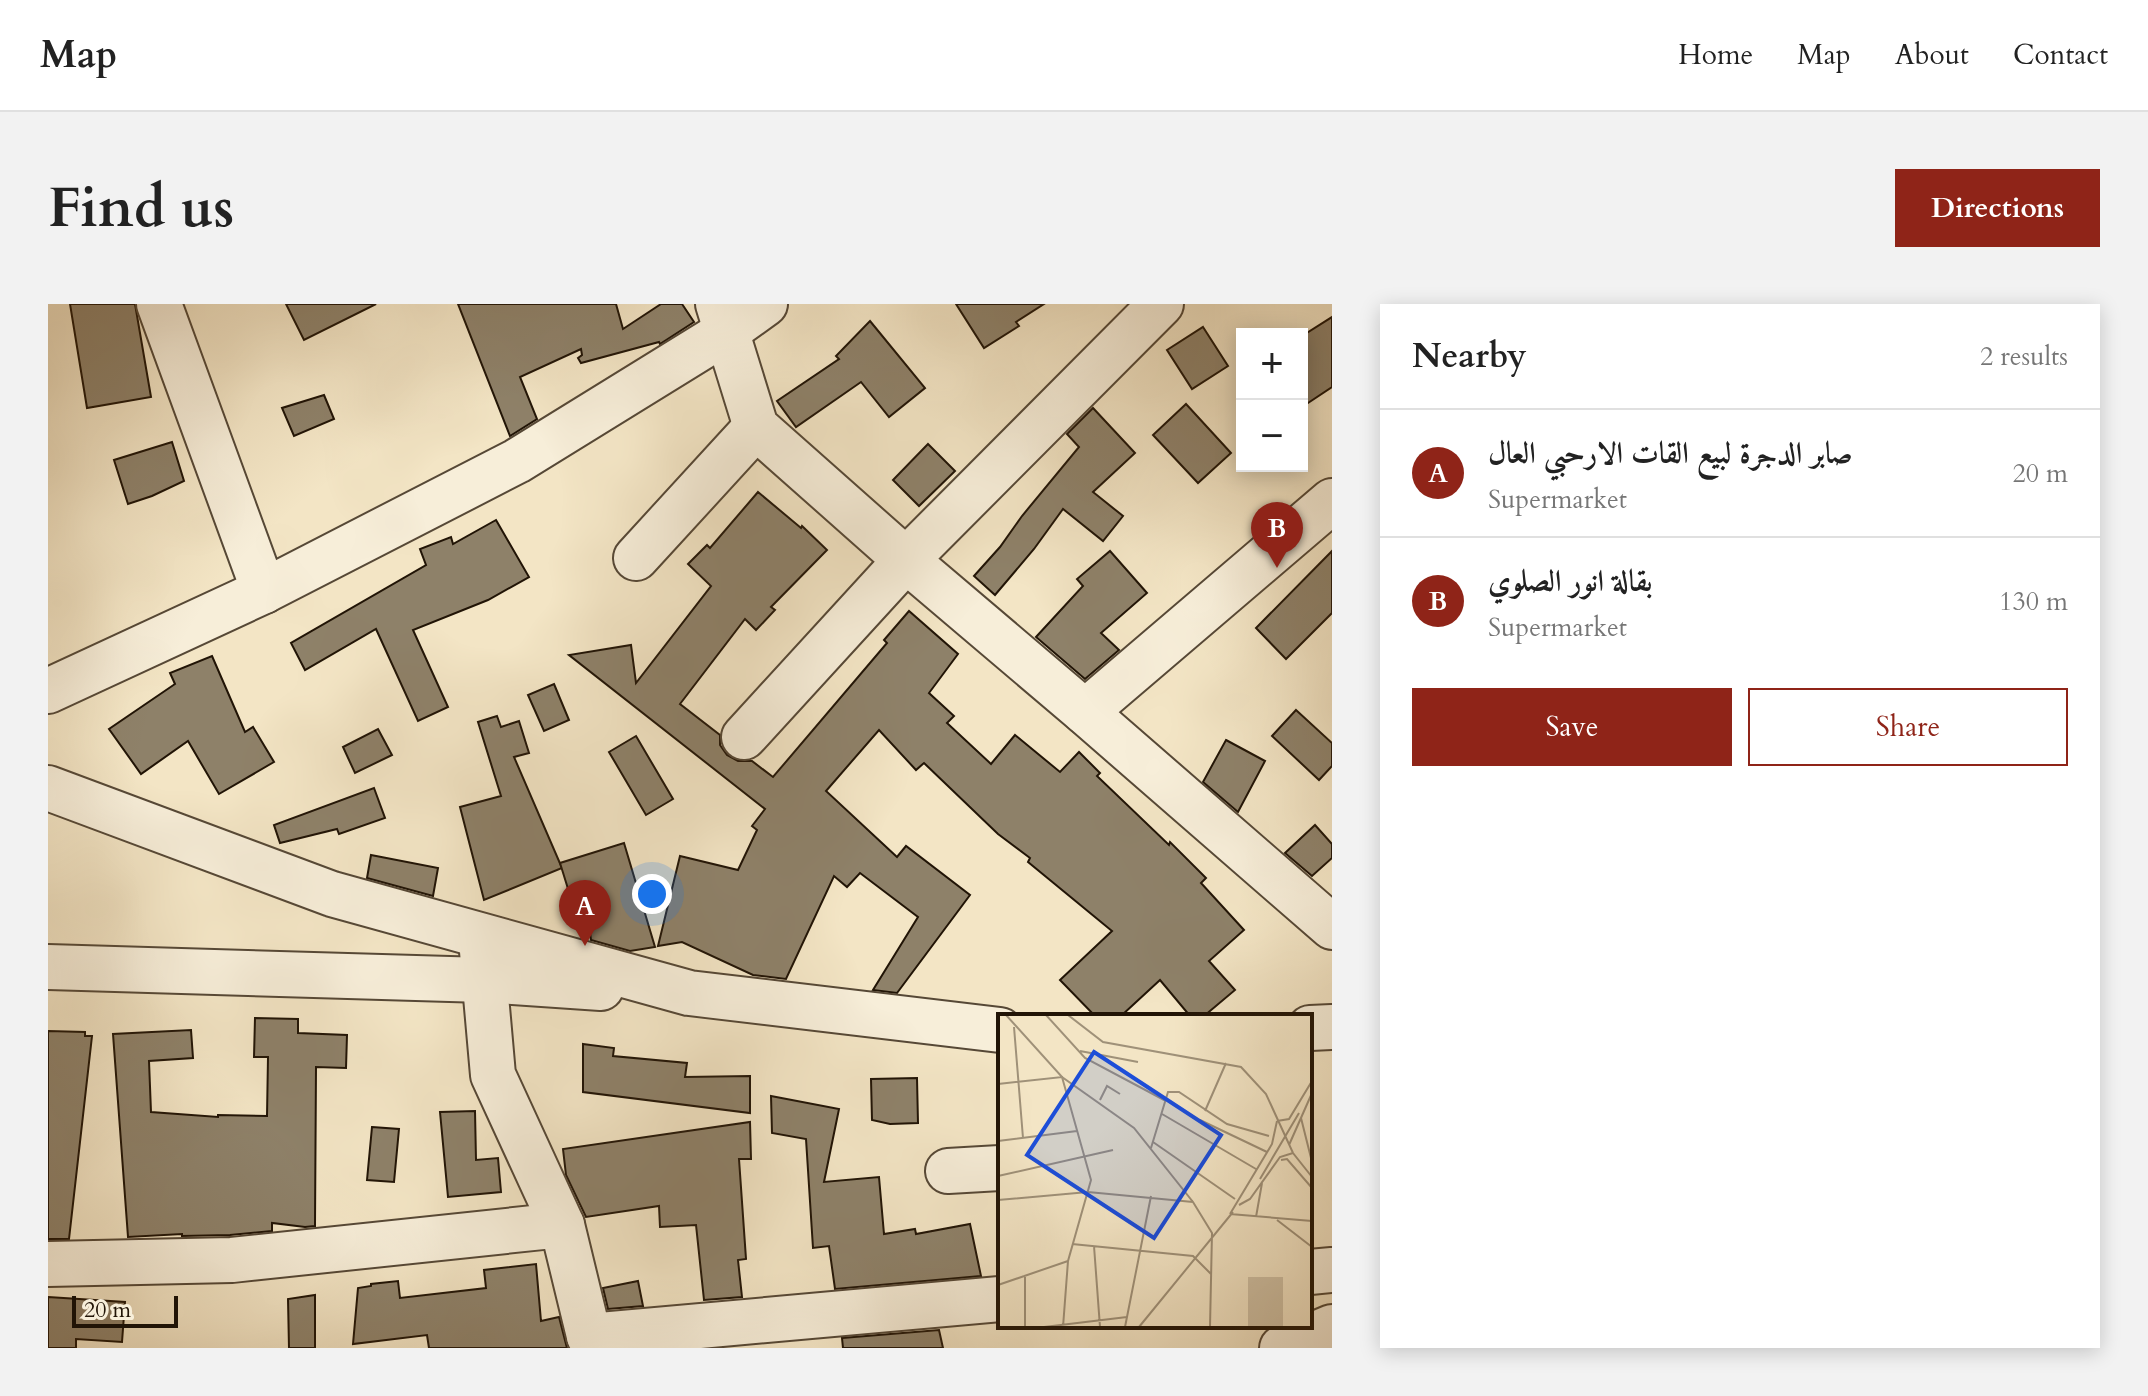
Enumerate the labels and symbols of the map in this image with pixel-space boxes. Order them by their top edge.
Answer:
pin: B [1251,502,1303,568]
your location [632,874,672,914]
pin: A [559,880,611,946]
inset map [998,1014,1312,1328]
scale bar [72,1292,178,1328]

